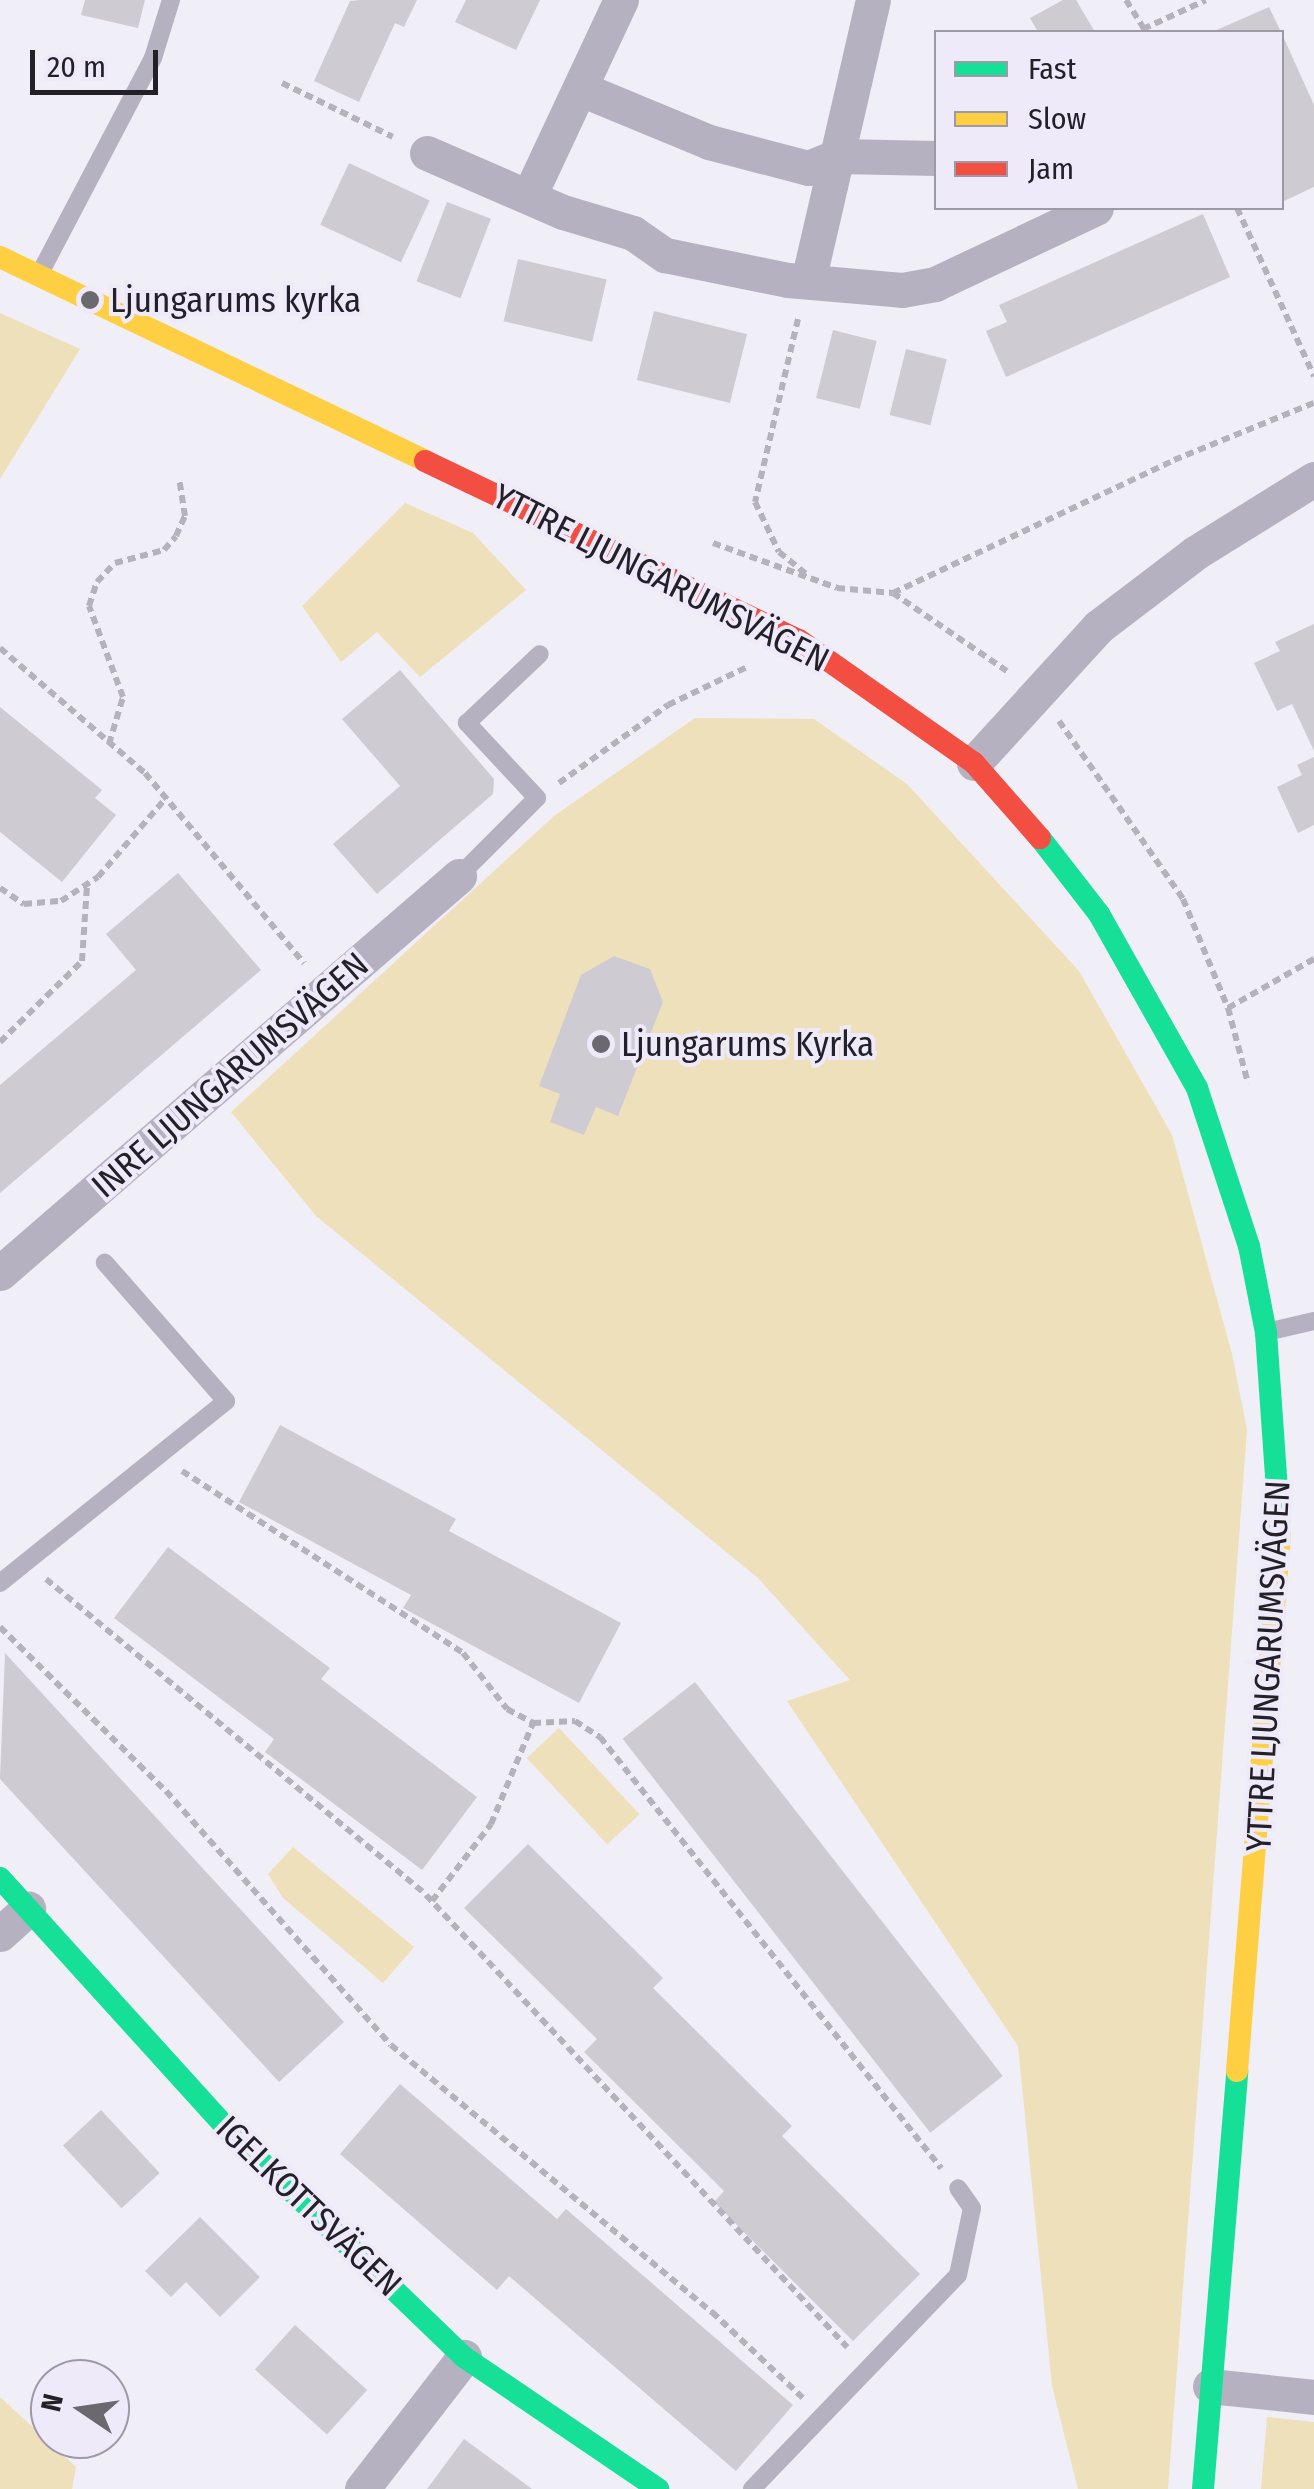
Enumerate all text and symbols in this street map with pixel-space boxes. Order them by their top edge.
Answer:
scale bar [35,30,162,92]
legend [934,30,1284,210]
text: 20 m [47,49,106,85]
text: Fast [1028,51,1076,87]
text: Slow [1028,101,1086,137]
text: Jam [1028,151,1074,187]
place label: Ljungarums kyrka [110,279,361,321]
marker: Ljungarums kyrka [79,289,101,311]
street label: YTTRE LJUNGARUMSVÄGEN [486,475,836,681]
street label: INRE LJUNGARUMSVÄGEN [83,944,377,1206]
place label: Ljungarums Kyrka [621,1023,874,1065]
marker: Ljungarums Kyrka [590,1033,612,1055]
street label: YTTRE LJUNGARUMSVÄGEN [1237,1479,1299,1853]
street label: IGELKOTTSVÄGEN [208,2107,410,2305]
north arrow [30,2359,130,2459]
text: N [34,2391,70,2414]

